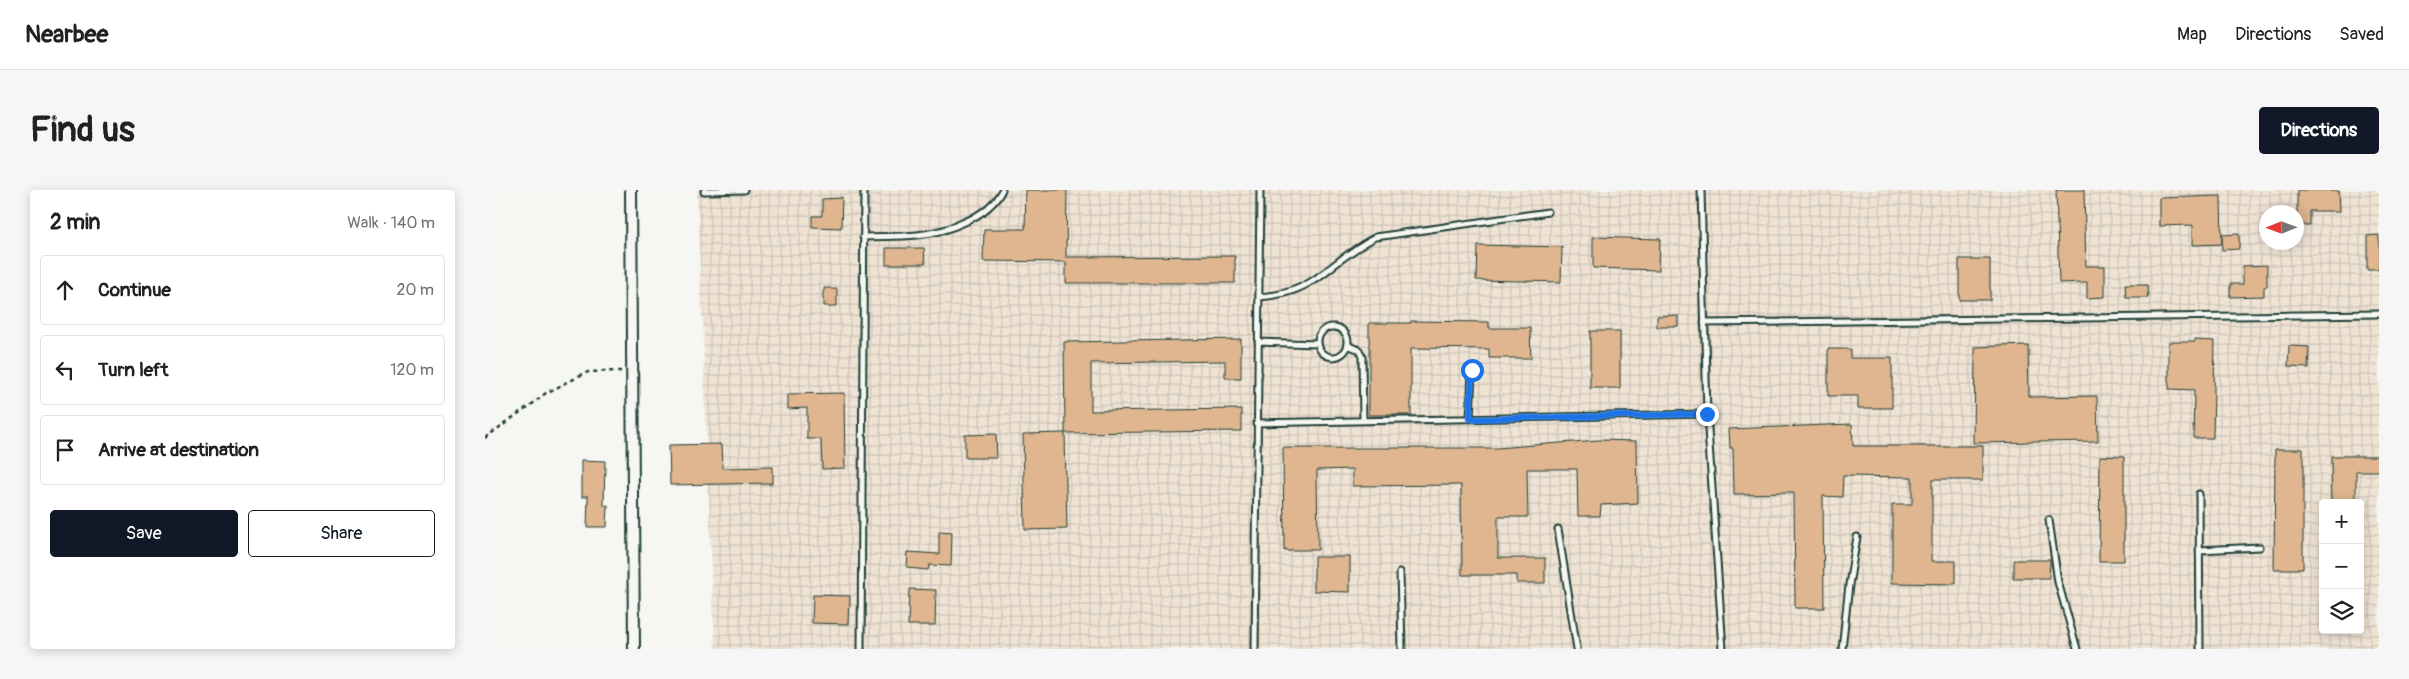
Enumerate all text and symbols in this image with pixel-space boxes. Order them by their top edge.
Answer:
text: Nearbee [25,20,108,49]
text: Map [2177,23,2207,46]
text: Directions [2235,23,2311,46]
text: Saved [2339,23,2384,46]
button: Directions [2259,107,2379,154]
text: Find us [30,108,135,152]
north arrow [2259,205,2304,250]
text: 2 min [50,209,100,236]
text: Walk · 140 m [347,213,435,233]
icon: ahead [51,276,79,304]
text: Continue [98,278,171,302]
text: 20 m [396,280,434,300]
icon: left [51,356,79,384]
text: Turn left [98,358,168,382]
route start [1461,359,1484,382]
text: 120 m [390,360,434,380]
route end [1696,403,1719,426]
icon: arrive [51,436,79,464]
text: Arrive at destination [98,438,259,462]
map controls [2319,499,2364,634]
button: + [2319,499,2364,544]
button: Save [50,510,238,557]
button: Share [248,510,435,557]
button: − [2319,544,2364,589]
button: layers [2319,589,2364,634]

